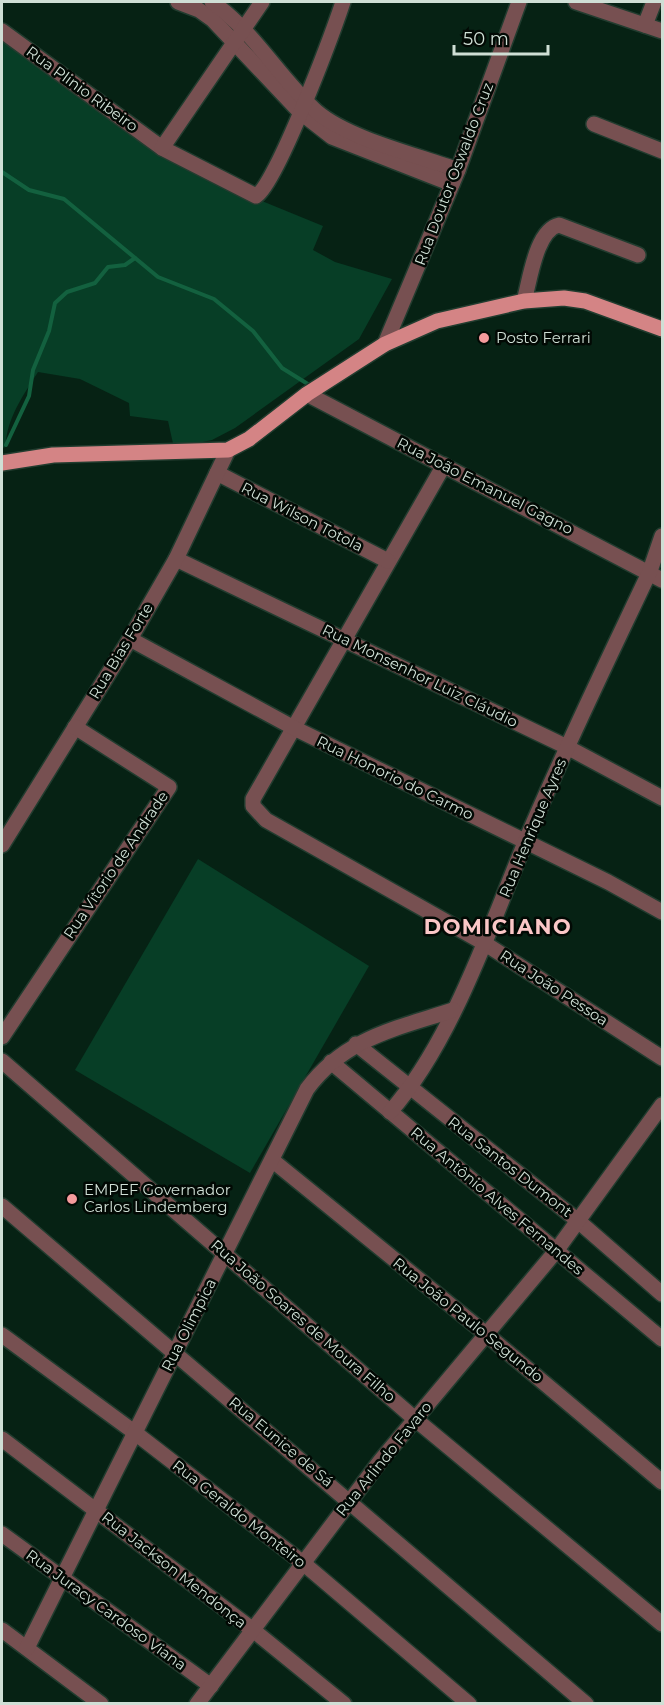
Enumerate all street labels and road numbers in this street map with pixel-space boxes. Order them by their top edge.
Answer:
street label: Rua Plinio Ribeiro [23,42,142,135]
street label: Rua Doutor Oswaldo Cruz [410,79,497,268]
street label: Rua João Emanuel Gagno [394,433,576,538]
street label: Rua Wilson Totola [238,478,366,555]
street label: Rua Bias Forte [84,599,157,702]
street label: Rua Monsenhor Luiz Cláudio [319,620,521,731]
street label: Rua Honorio do Carmo [314,731,477,824]
street label: Rua Henrique Ayres [495,756,570,900]
street label: Rua Vitorio de Andrade [59,787,172,942]
street label: Rua João Pessoa [497,946,612,1030]
street label: Rua Santos Dumont [444,1112,576,1221]
street label: Rua Antônio Alves Fernandes [407,1123,588,1279]
street label: Rua João Soares de Moura Filho [207,1235,400,1406]
street label: Rua João Paulo Segundo [389,1253,547,1386]
street label: Rua Olimpica [157,1275,220,1374]
street label: Rua Eunice de Sá [225,1392,337,1491]
street label: Rua Arlindo Favaro [332,1398,436,1520]
street label: Rua Geraldo Monteiro [169,1456,310,1572]
street label: Rua Jackson Mendonça [98,1507,250,1632]
street label: Rua Juracy Cardoso Viana [22,1545,190,1674]

